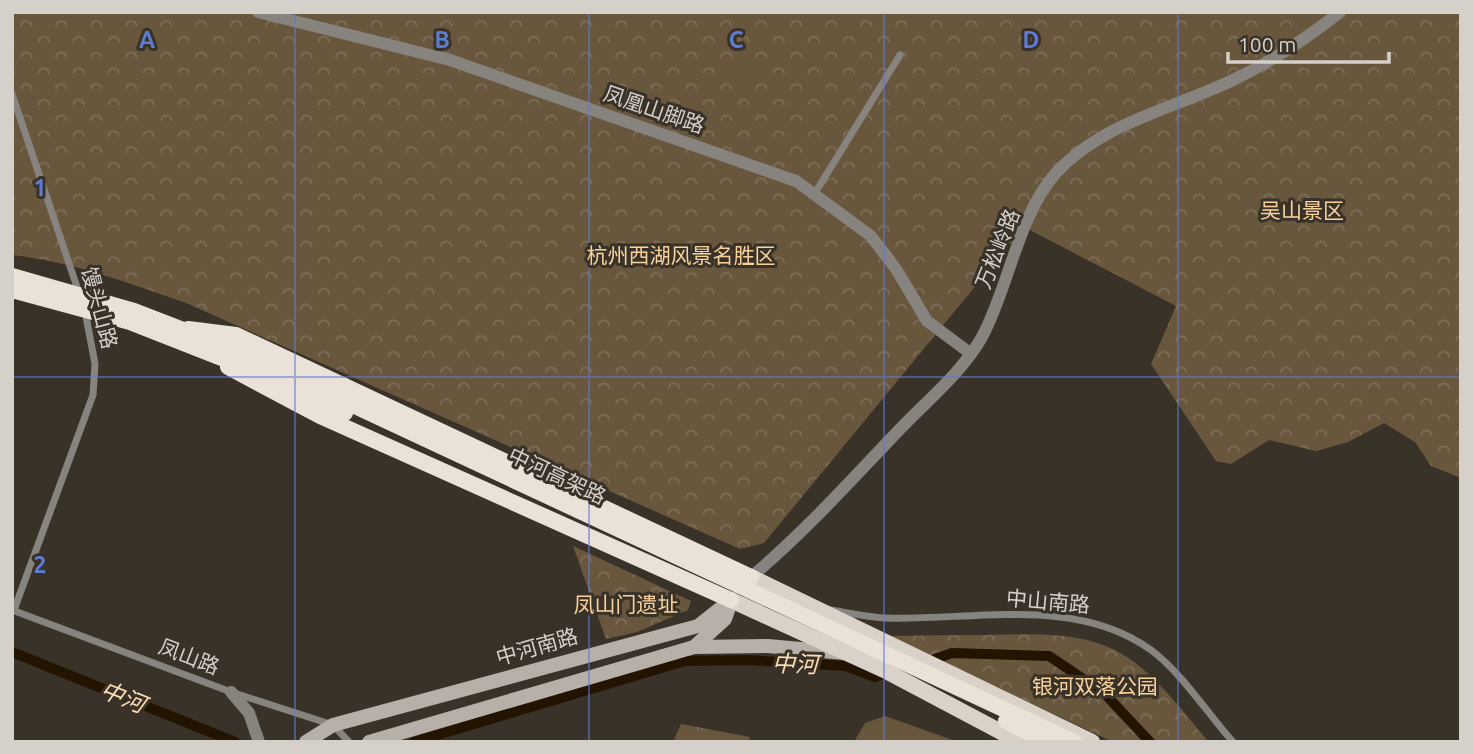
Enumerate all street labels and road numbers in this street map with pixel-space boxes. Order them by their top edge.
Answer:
street label: 凤凰山脚路 [601,81,708,137]
street label: 万松岭路 [970,205,1024,292]
street label: 馒头山路 [78,264,122,351]
street label: 中河高架路 [505,442,610,508]
street label: 中山南路 [1005,585,1091,617]
street label: 中河南路 [493,623,580,669]
street label: 凤山路 [156,634,223,679]

